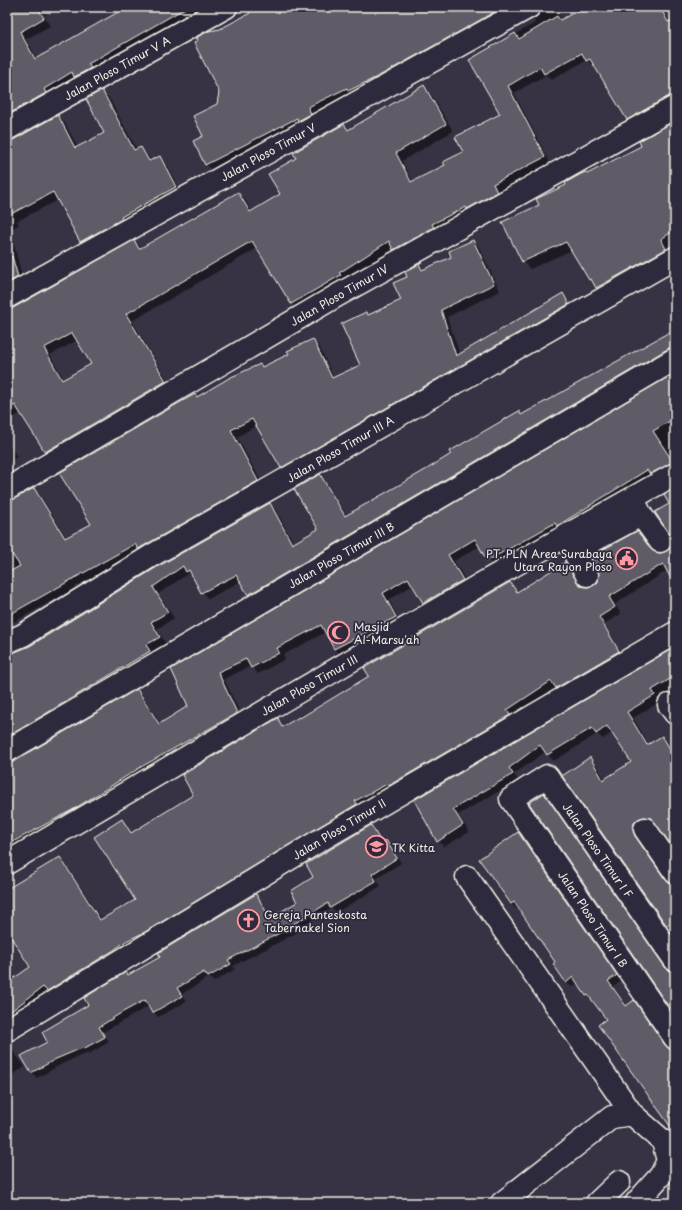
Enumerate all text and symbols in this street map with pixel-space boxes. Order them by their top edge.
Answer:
street label: Jalan Ploso Timur V A [61,31,174,104]
street label: Jalan Ploso Timur V [217,118,319,185]
street label: Jalan Ploso Timur IV [287,260,392,330]
street label: Jalan Ploso Timur III A [283,411,397,487]
street label: Jalan Ploso Timur III B [285,518,397,592]
place label: PT. PLN Area Surabaya Utara Rayon Ploso [486,545,612,575]
public building icon: PT. PLN Area Surabaya Utara Rayon Ploso [614,546,640,572]
place label: Masjid Al-Marsu'ah [354,618,419,648]
mosque icon: Masjid Al-Marsu'ah [325,619,351,645]
street label: Jalan Ploso Timur III [257,650,361,720]
street label: Jalan Ploso Timur II [289,794,389,864]
street label: Jalan Ploso Timur I F [559,799,637,901]
school or university icon: TK Kitta [364,834,390,860]
place label: TK Kitta [392,839,435,856]
street label: Jalan Ploso Timur I B [554,867,632,971]
place label: Gereja Panteskosta Tabernakel Sion [264,906,367,936]
church icon: Gereja Panteskosta Tabernakel Sion [235,907,261,933]

